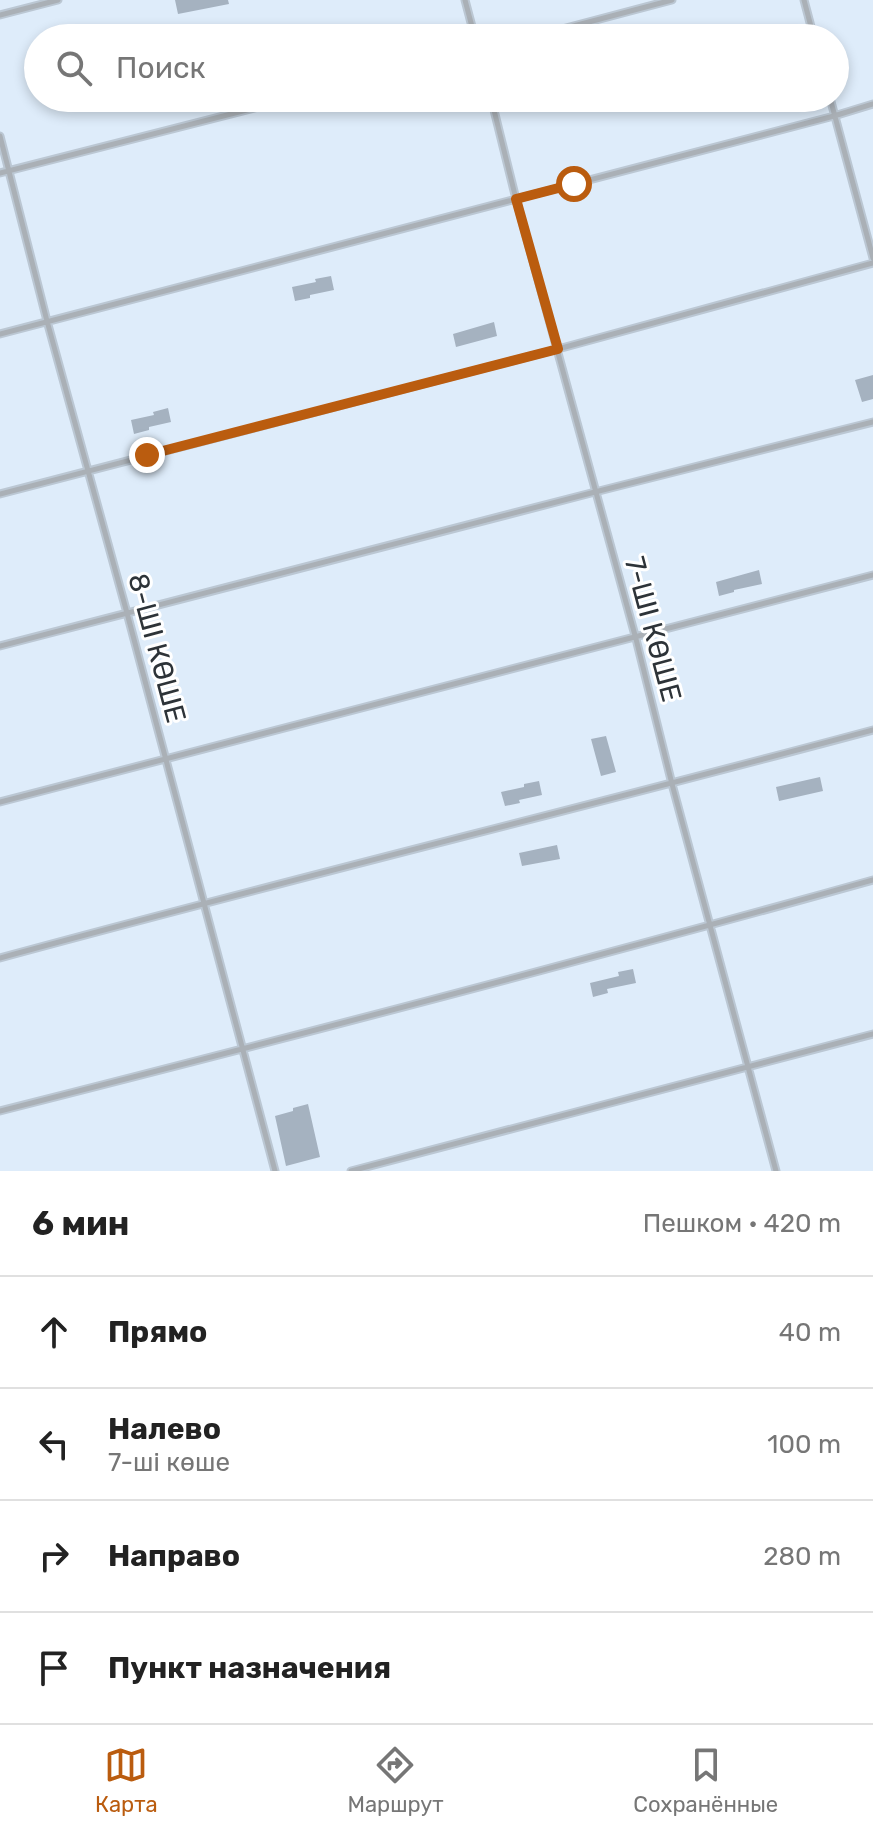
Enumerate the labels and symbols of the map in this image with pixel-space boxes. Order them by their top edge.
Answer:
route start [556,166,592,202]
route end [129,437,165,473]
street label: 7-ШІ КӨШЕ [618,553,688,705]
street label: 8-ШІ КӨШЕ [121,570,193,726]

